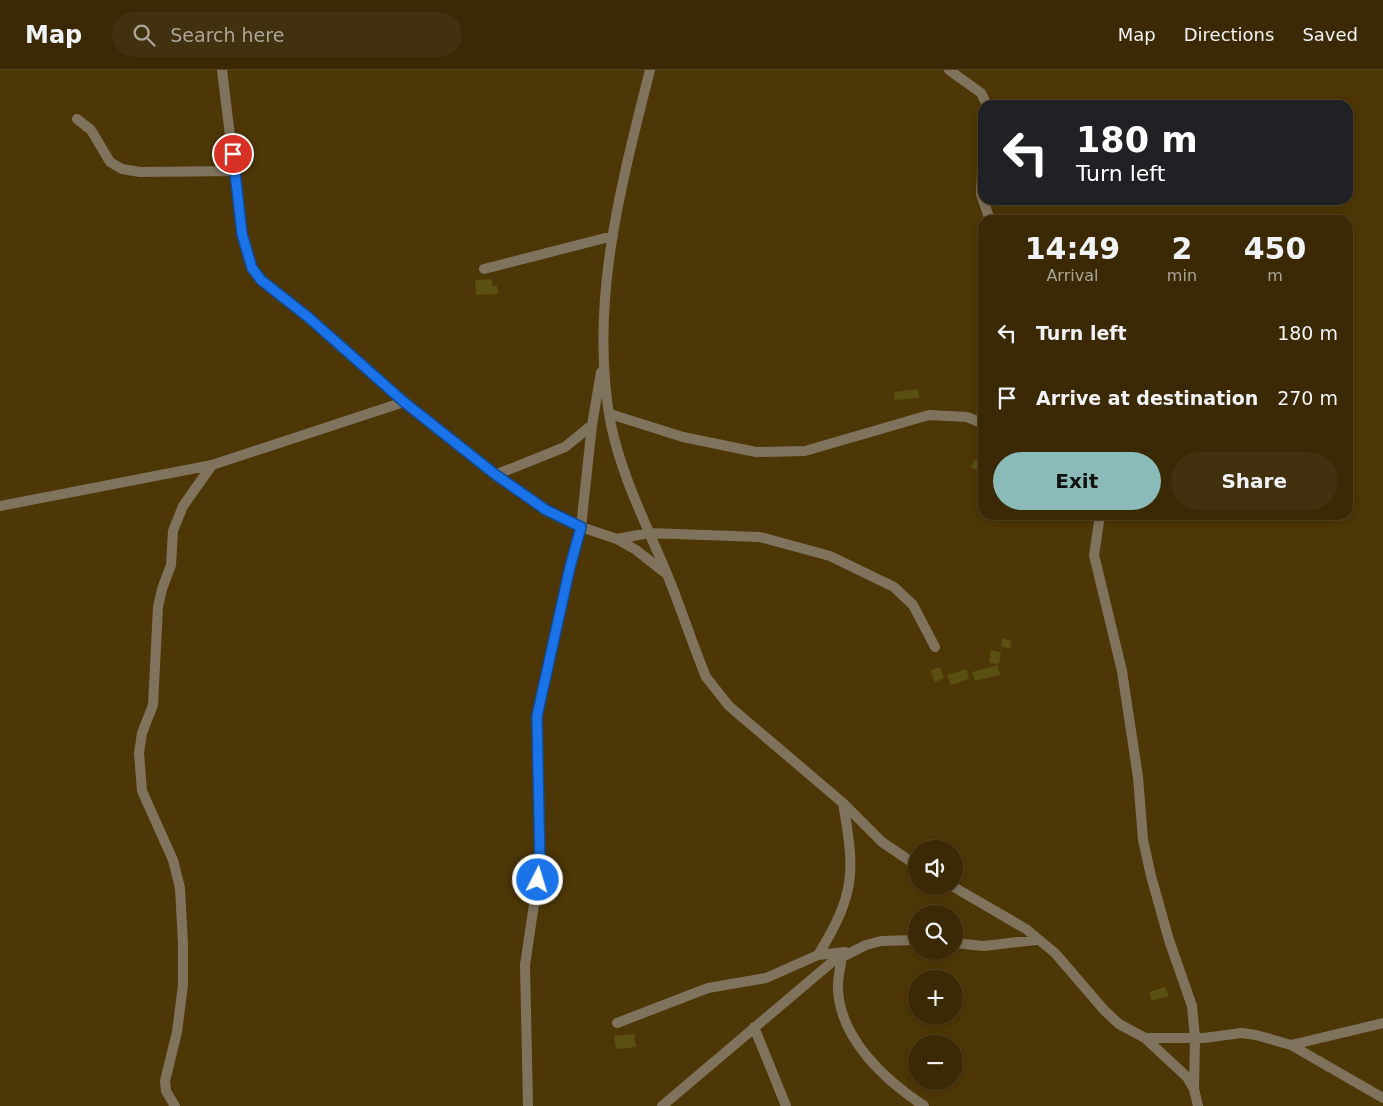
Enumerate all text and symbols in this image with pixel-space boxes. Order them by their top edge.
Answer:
search box [112,12,462,57]
text: Map [25,21,82,49]
icon: search [130,21,158,49]
text: Search here [170,24,284,46]
text: Map [1118,24,1156,45]
text: Directions [1184,24,1274,45]
text: Saved [1302,24,1358,45]
icon: left [993,120,1058,185]
text: 180 m [1076,120,1198,160]
pin [212,133,254,175]
icon: arrive [219,140,247,168]
text: Turn left [1076,161,1165,186]
text: 14:49 [1025,231,1120,266]
text: 2 [1171,231,1192,266]
text: 450 [1244,231,1306,266]
text: Arrival [1046,266,1098,285]
text: min [1167,266,1197,285]
text: m [1267,266,1283,285]
icon: left [993,319,1021,347]
text: Turn left [1036,322,1127,344]
text: 180 m [1277,322,1338,344]
icon: arrive [993,384,1021,412]
text: Arrive at destination [1036,387,1258,409]
text: 270 m [1277,387,1338,409]
button: Exit [993,452,1161,510]
button: Share [1171,452,1338,510]
map controls [908,840,963,1090]
button: sound [908,840,963,895]
position arrow [511,853,563,905]
button: search [908,905,963,960]
button: + [908,970,963,1025]
button: − [908,1035,963,1090]

